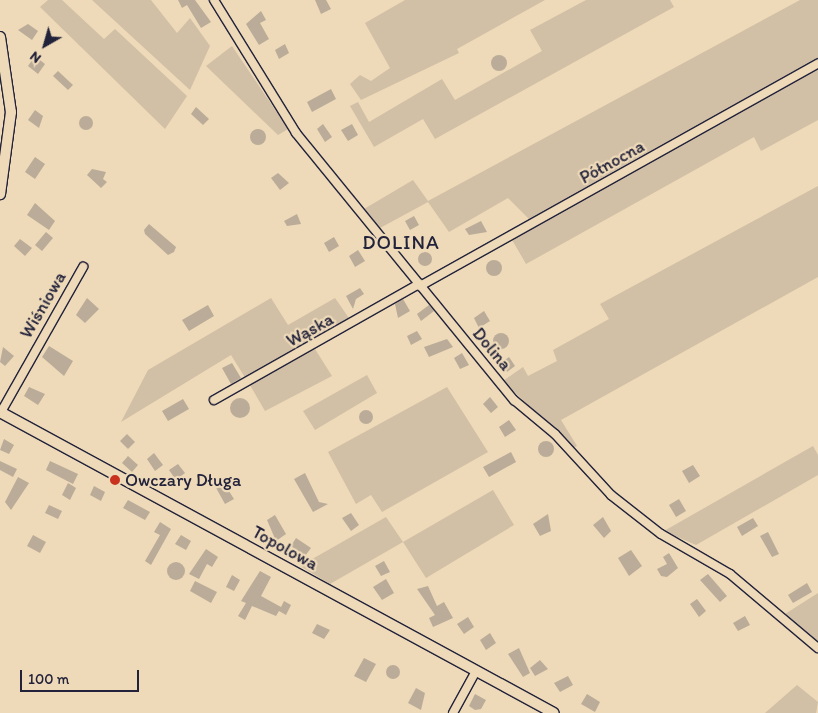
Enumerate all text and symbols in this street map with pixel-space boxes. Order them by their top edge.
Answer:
north arrow [20,20,70,70]
text: N [27,48,44,67]
street label: Północna [576,135,648,189]
district label: DOLINA [363,230,439,254]
street label: Wiśniowa [15,268,71,342]
street label: Wąska [283,308,337,352]
street label: Dolina [468,323,516,375]
place label: Owczary Długa [125,469,241,491]
marker: Owczary Długa [109,474,121,486]
street label: Topolowa [248,521,322,575]
scale bar [22,660,141,692]
text: 100 m [28,670,69,688]

